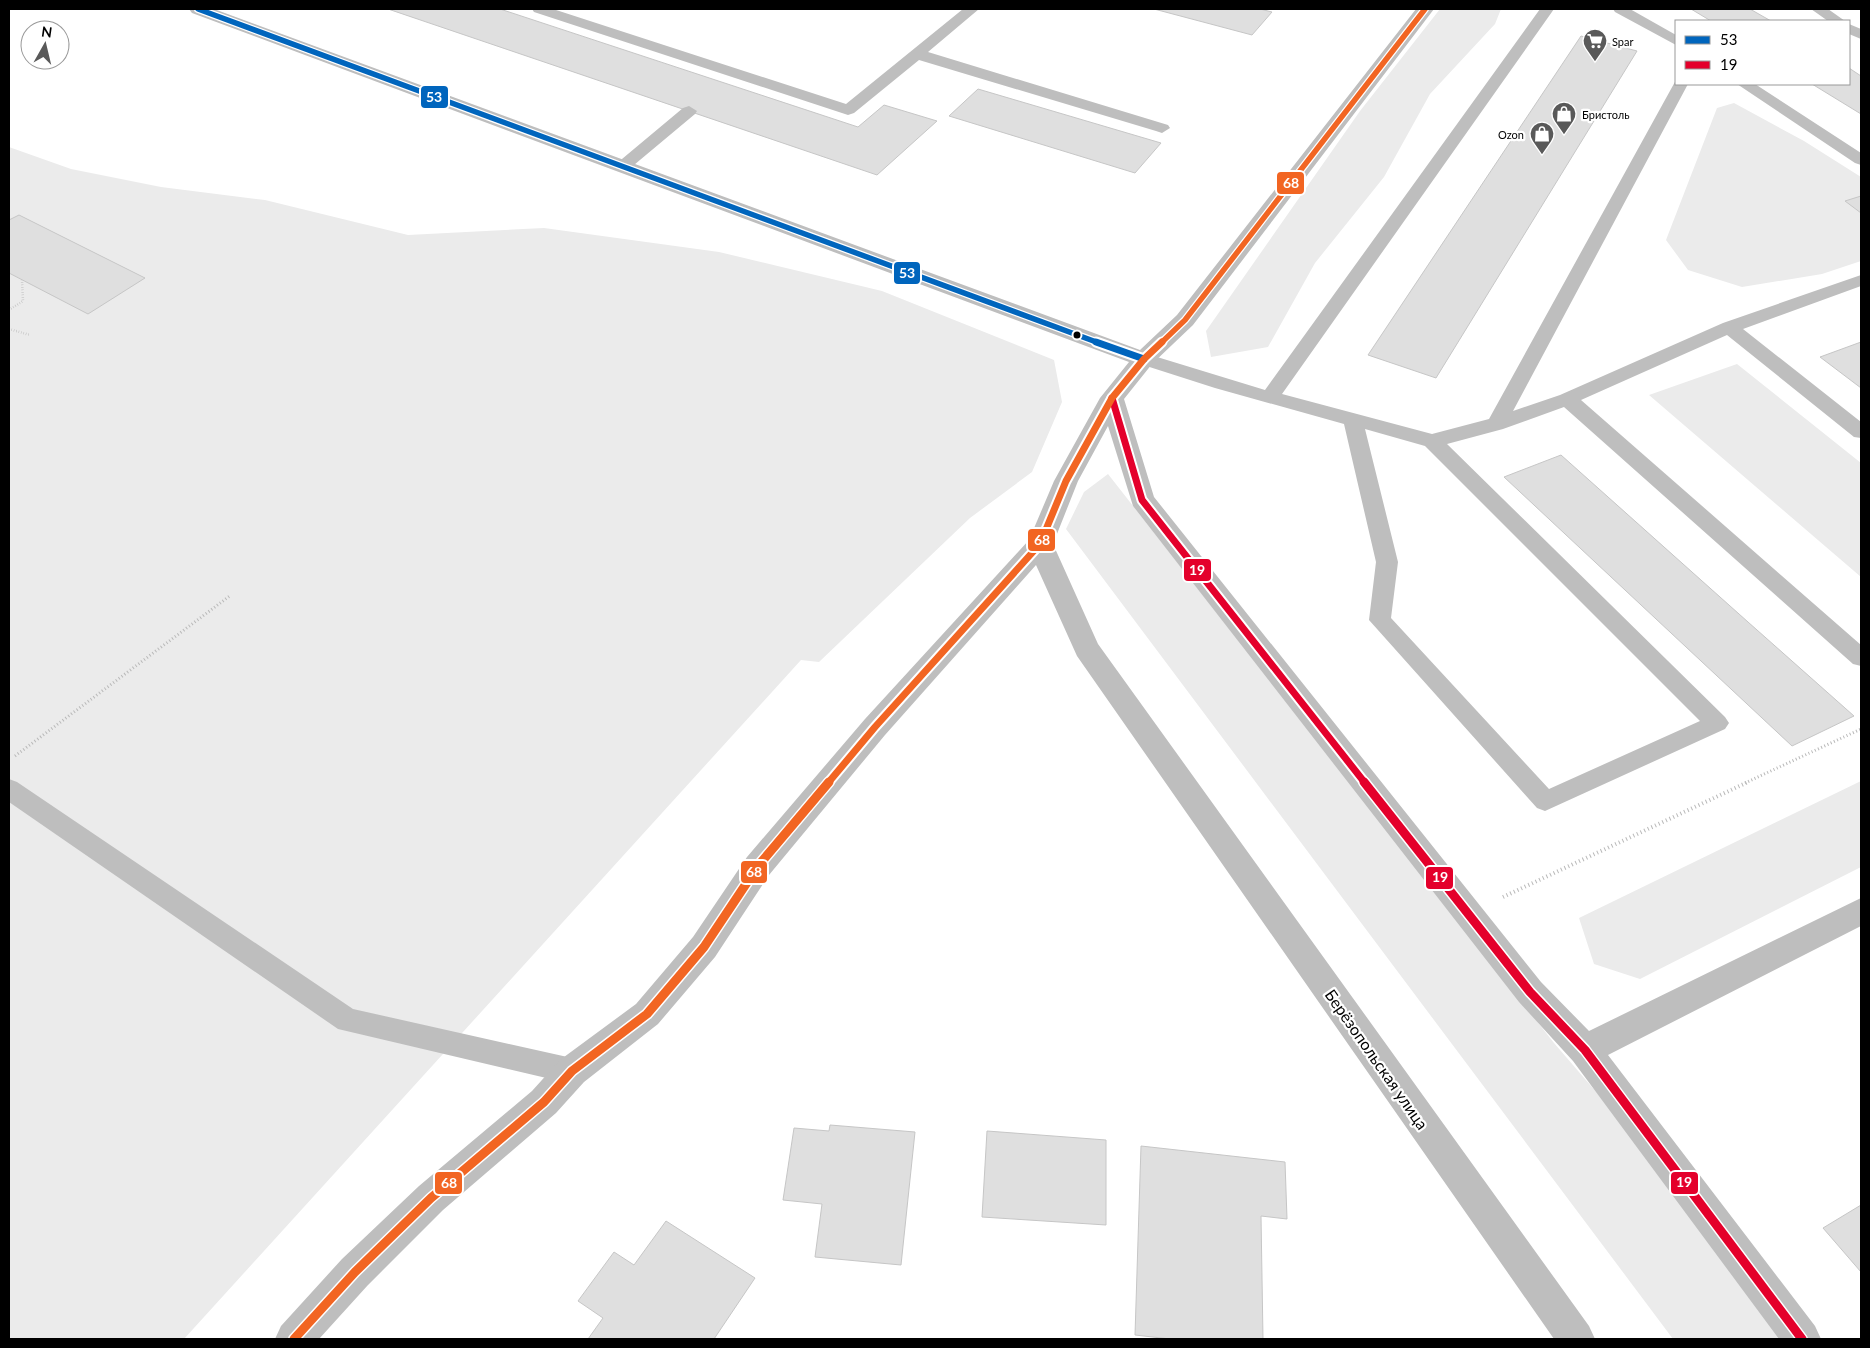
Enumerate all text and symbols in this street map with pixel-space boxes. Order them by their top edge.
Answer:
north arrow [20,20,70,70]
legend [1675,20,1850,85]
text: N [40,22,53,41]
supermarket icon: Spar [1582,28,1608,62]
text: 53 [1720,30,1737,48]
place label: Spar [1612,35,1633,48]
text: 19 [1720,55,1737,73]
line badge: 53 [420,85,449,109]
text: 53 [426,88,442,105]
shop icon: Бристоль [1551,101,1577,135]
place label: Бристоль [1582,108,1630,121]
shop icon: Ozon [1529,121,1555,155]
place label: Ozon [1498,128,1524,141]
line badge: 68 [1276,171,1305,195]
text: 68 [1283,174,1299,191]
line badge: 53 [893,261,921,285]
text: 53 [899,264,915,281]
unlabelled marker [1072,330,1082,340]
line badge: 68 [1027,528,1056,552]
text: 68 [1034,531,1050,548]
line badge: 19 [1183,558,1212,582]
text: 19 [1189,561,1205,578]
line badge: 68 [740,860,768,884]
text: 68 [746,863,762,880]
line badge: 19 [1425,866,1454,890]
text: 19 [1432,868,1448,885]
street label: Берёзопольская улица [1321,985,1433,1133]
line badge: 68 [434,1171,463,1195]
line badge: 19 [1670,1171,1699,1195]
text: 19 [1676,1173,1692,1190]
text: 68 [441,1174,457,1191]

